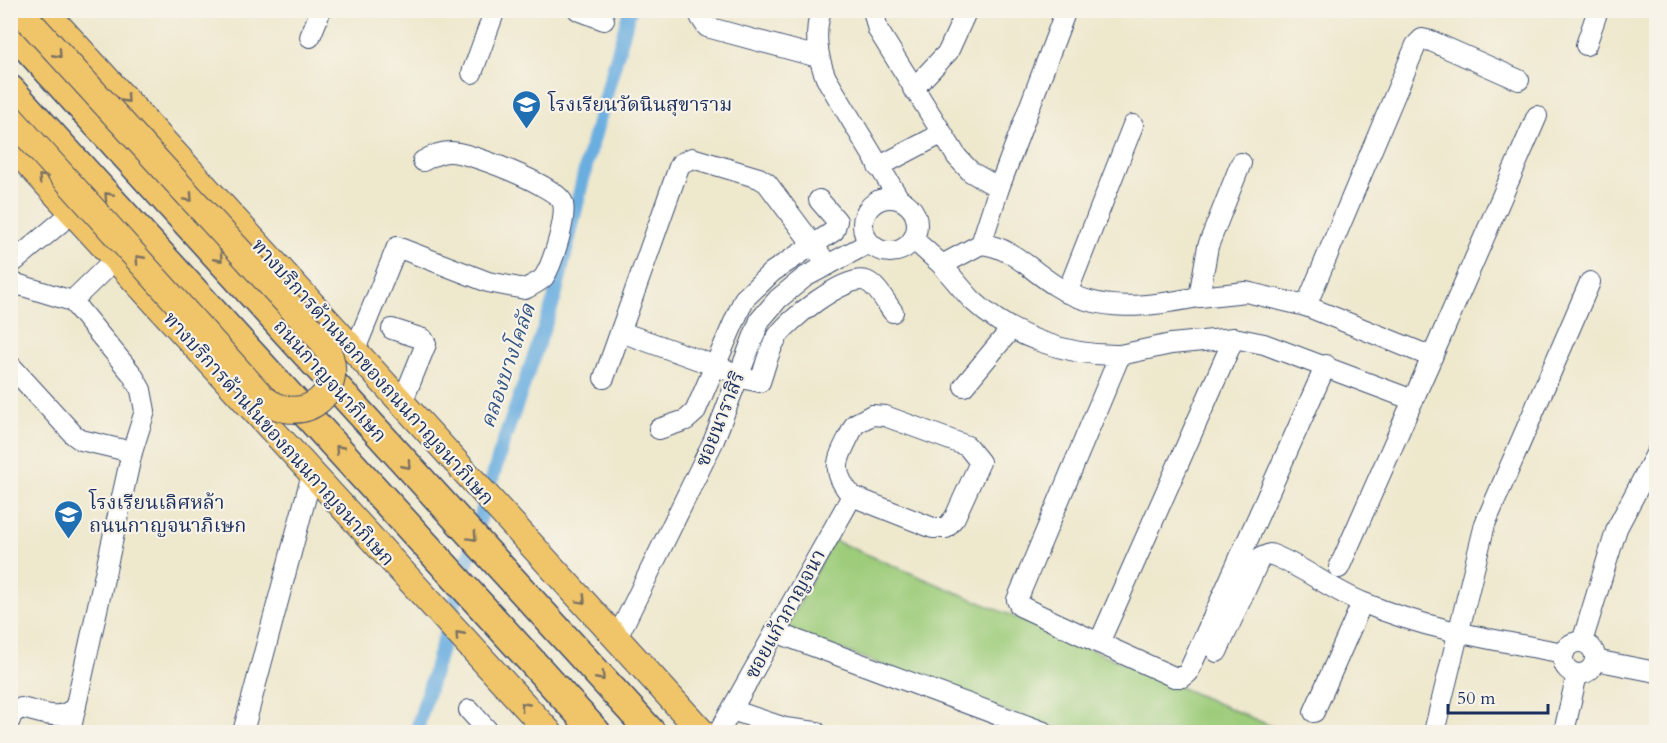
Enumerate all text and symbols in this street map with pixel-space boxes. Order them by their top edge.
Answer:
one-way arrow [51,47,62,58]
school or university icon: โรงเรียนวัดนินสุขาราม [511,88,543,130]
place label: โรงเรียนวัดนินสุขาราม [547,90,732,118]
one-way arrow [119,92,130,103]
one-way arrow [38,174,49,185]
one-way arrow [182,191,193,202]
one-way arrow [104,192,115,203]
street label: ทางบริการด้านนอกของถนนกาญจนาภิเษก [247,234,499,510]
one-way arrow [212,252,223,262]
one-way arrow [135,255,146,266]
water label: คลองบางโคลัด [472,299,543,432]
street label: ทางบริการด้านในของถนนกาญจนาภิเษก [157,306,401,572]
street label: ถนนกาญจนาภิเษก [268,314,392,448]
street label: ซอยนาราสิริ [689,368,751,470]
one-way arrow [335,445,346,455]
one-way arrow [400,458,411,469]
place label: โรงเรียนเลิศหล้า ถนนกาญจนาภิเษก [88,488,247,539]
school or university icon: โรงเรียนเลิศหล้า ถนนกาญจนาภิเษก [52,498,84,540]
one-way arrow [466,530,477,541]
street label: ซอยแก้วกาญจนา [738,544,832,684]
one-way arrow [575,593,586,603]
one-way arrow [455,632,466,642]
one-way arrow [594,670,605,681]
scale bar [1448,677,1548,715]
text: 50 m [1457,686,1496,711]
one-way arrow [520,702,531,713]

